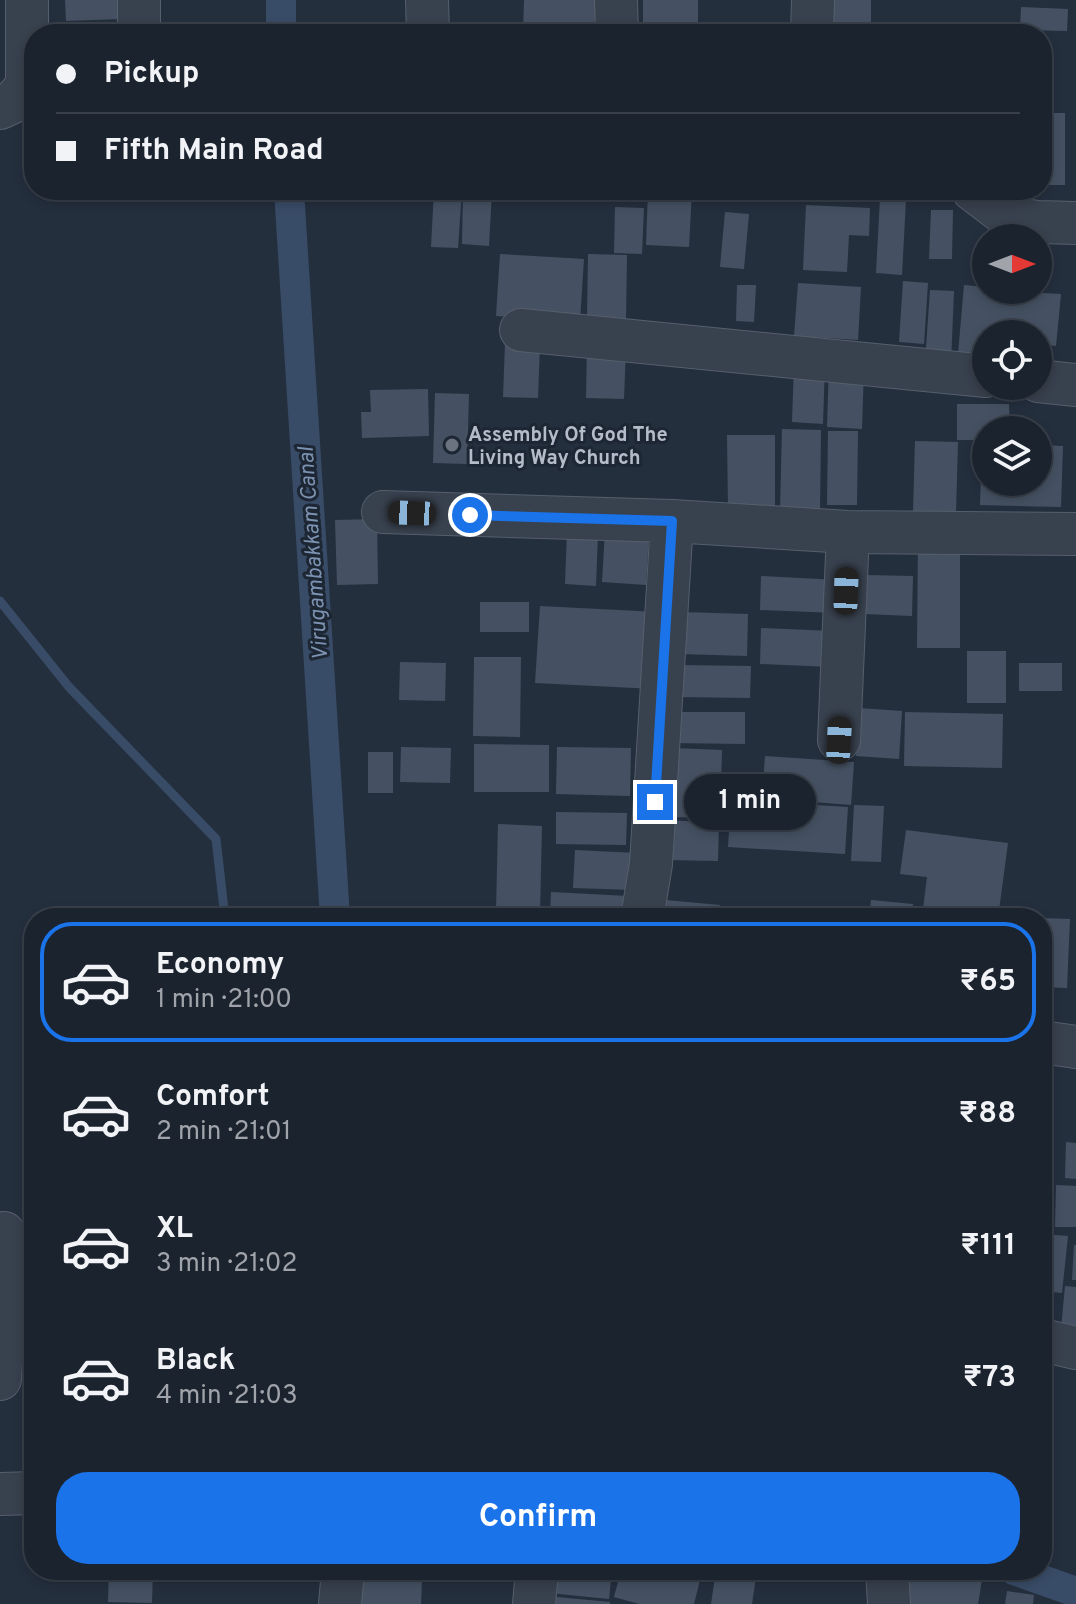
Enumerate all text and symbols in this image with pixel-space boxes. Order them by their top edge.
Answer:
text: Pickup [104,56,199,93]
text: Fifth Main Road [104,133,324,170]
north arrow [972,224,1052,304]
map controls [972,224,1052,496]
button: locate [972,320,1052,400]
button: layers [972,416,1052,496]
place label: Assembly Of God The Living Way Church [468,423,668,472]
marker: Assembly Of God The Living Way Church [443,436,461,454]
water label: Virugambakkam Canal [293,445,335,662]
route start [452,497,488,533]
car [388,500,436,526]
car [833,567,859,615]
car [826,715,852,765]
callout: 1 min [683,774,815,830]
route end [637,784,673,820]
text: 1 min [719,785,781,818]
icon: car [60,946,132,1018]
text: Economy [156,947,284,984]
text: ₹65 [960,964,1016,1001]
text: 1 min · 21:00 [156,984,292,1017]
icon: car [60,1078,132,1150]
text: Comfort [156,1079,269,1116]
text: ₹88 [959,1096,1016,1133]
text: 2 min · 21:01 [156,1116,291,1149]
icon: car [60,1210,132,1282]
text: XL [156,1211,193,1248]
text: ₹111 [960,1228,1016,1265]
text: 3 min · 21:02 [156,1248,297,1281]
icon: car [60,1342,132,1414]
text: Black [156,1343,235,1380]
text: ₹73 [963,1360,1016,1397]
text: 4 min · 21:03 [156,1380,298,1413]
button: Confirm [56,1472,1020,1564]

